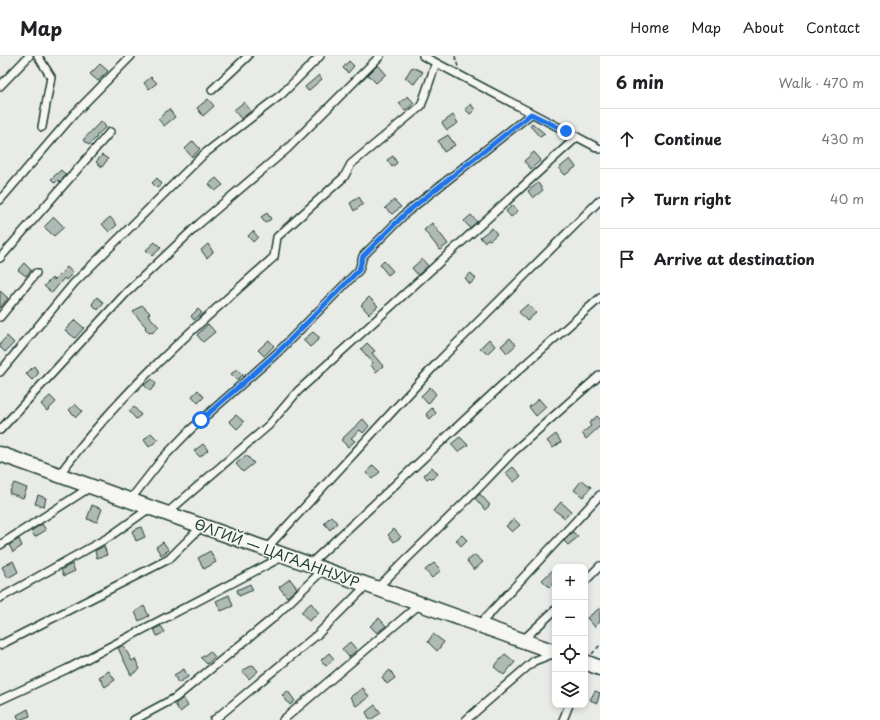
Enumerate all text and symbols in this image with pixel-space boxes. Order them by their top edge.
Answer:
text: Map [20,14,62,42]
text: Home [630,17,669,38]
text: Map [691,17,721,38]
text: About [743,17,784,38]
text: Contact [806,17,860,38]
text: 6 min [616,69,664,95]
text: Walk · 470 m [779,73,864,92]
route end [557,122,575,140]
text: Continue [654,127,722,150]
icon: ahead [616,128,638,150]
text: 430 m [822,129,864,148]
text: Turn right [654,187,731,210]
icon: right [616,188,638,210]
text: 40 m [830,189,864,208]
text: Arrive at destination [654,247,815,270]
icon: arrive [616,248,638,270]
route start [192,411,210,429]
street label: ӨЛГИЙ — ЦАГААННУУР [192,513,362,593]
map controls [552,564,588,708]
button: + [552,564,588,600]
button: − [552,600,588,636]
button: locate [552,636,588,672]
button: layers [552,672,588,708]

